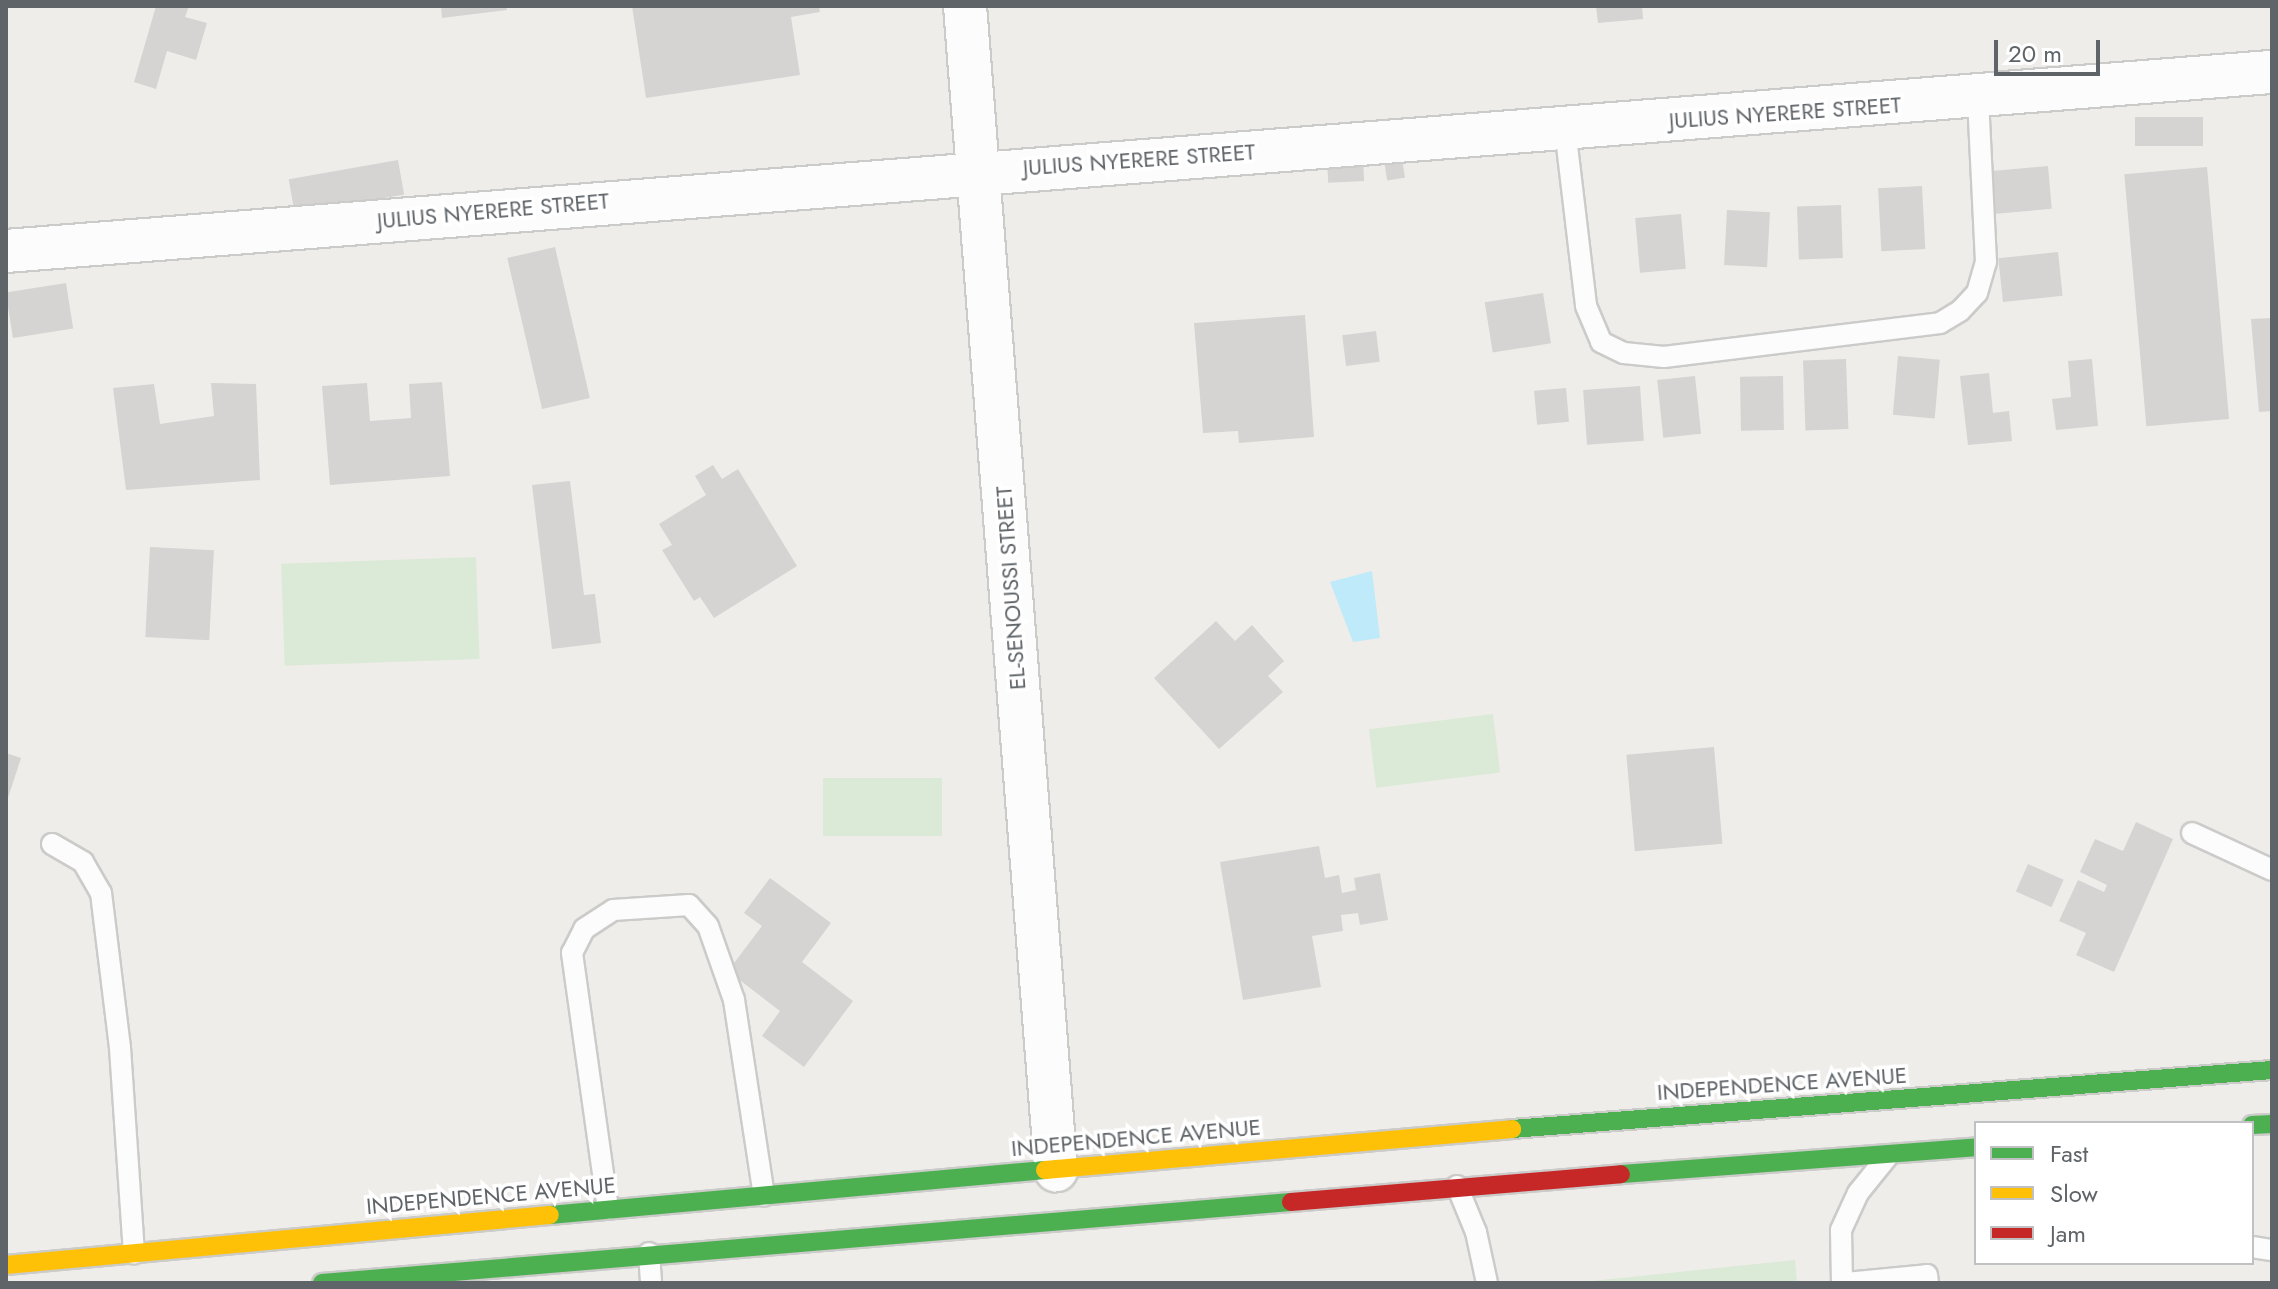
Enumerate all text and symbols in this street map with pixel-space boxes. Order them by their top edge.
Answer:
scale bar [1998,24,2104,74]
text: 20 m [2008,36,2062,71]
street label: JULIUS NYERERE STREET [1668,92,1902,134]
street label: JULIUS NYERERE STREET [1022,139,1256,181]
street label: JULIUS NYERERE STREET [376,188,610,234]
street label: EL-SENOUSSI STREET [991,485,1031,691]
street label: INDEPENDENCE AVENUE [1656,1062,1908,1106]
street label: INDEPENDENCE AVENUE [1010,1114,1262,1162]
legend [1974,1121,2254,1265]
text: Fast [2050,1136,2088,1171]
street label: INDEPENDENCE AVENUE [365,1172,617,1220]
text: Slow [2050,1176,2098,1211]
text: Jam [2050,1216,2086,1251]

